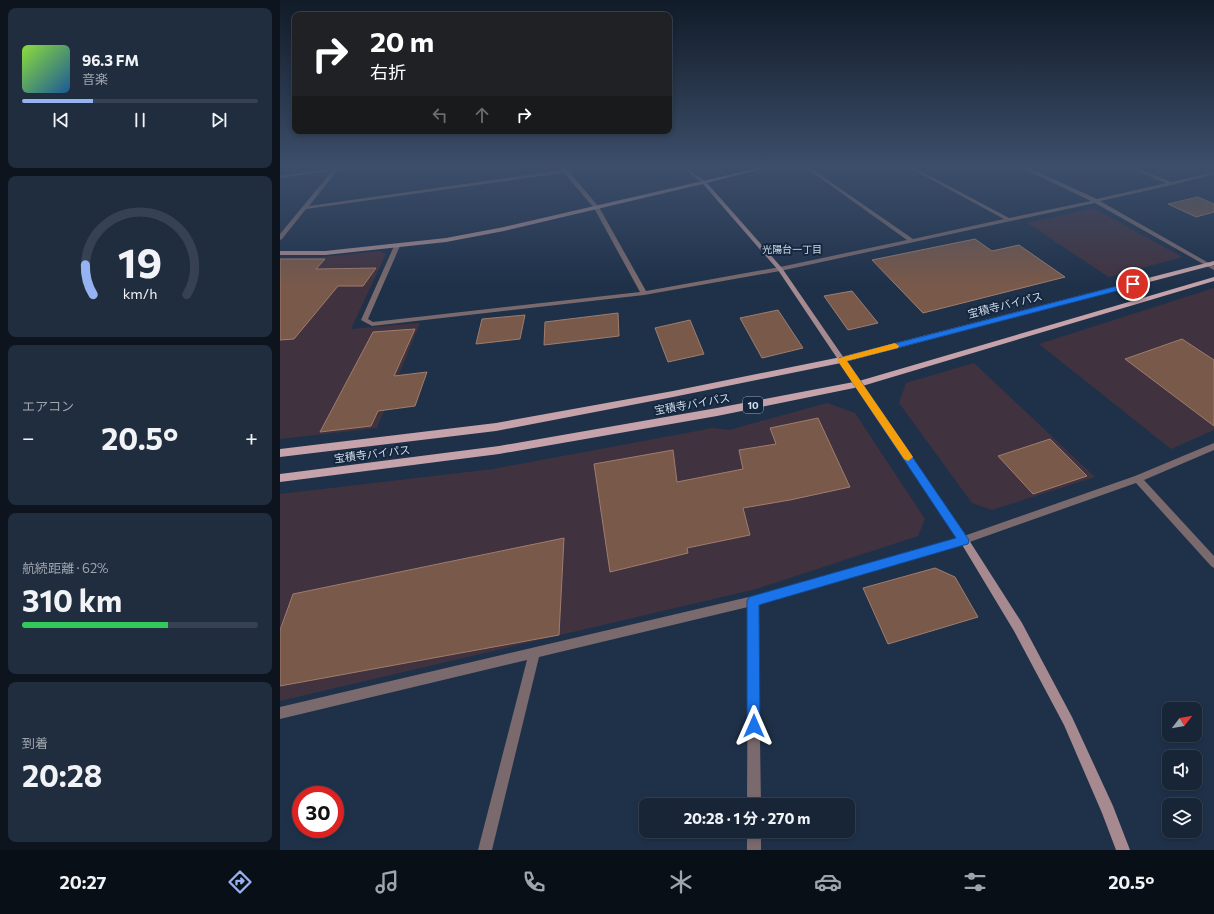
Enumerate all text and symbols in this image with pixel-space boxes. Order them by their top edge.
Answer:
text: 20 m [370,24,434,58]
icon: right [304,28,356,80]
text: 96.3 FM [82,51,139,69]
text: 右折 [370,61,406,83]
text: 音楽 [82,71,108,87]
icon: left [429,104,451,126]
icon: ahead [471,104,493,126]
icon: right [513,104,535,126]
icon: previous [50,109,72,131]
icon: pause [129,109,151,131]
icon: next [208,109,230,131]
text: 19 [118,235,162,286]
district label: 光陽台一丁目 [762,243,822,255]
pin [1116,267,1150,301]
icon: arrive [1122,273,1144,295]
text: km/h [123,283,157,301]
street label: 宝積寺バイパス [966,289,1044,320]
street label: 宝積寺バイパス [653,390,731,417]
road number: 10 [743,397,763,413]
text: エアコン [22,398,74,414]
text: 20.5° [101,419,178,456]
text: − [22,424,35,451]
text: + [245,424,258,451]
street label: 宝積寺バイパス [333,442,411,465]
text: 航続距離 · 62% [22,560,109,576]
text: 310 km [22,581,122,618]
north arrow [1162,702,1202,742]
map controls [1162,702,1202,838]
position arrow [733,705,775,747]
text: 到着 [22,735,48,751]
button: sound [1162,750,1202,790]
text: 20:28 [22,756,102,793]
speed limit sign: 30 [292,786,344,838]
button: layers [1162,798,1202,838]
text: 20:28 · 1 分 · 270 m [684,809,810,827]
icon: directions [226,868,254,896]
icon: music [373,868,401,896]
icon: phone [520,868,548,896]
icon: climate [667,868,695,896]
icon: car [814,868,842,896]
icon: filters [961,868,989,896]
text: 20:27 [60,871,106,893]
text: 20.5° [1108,871,1154,893]

